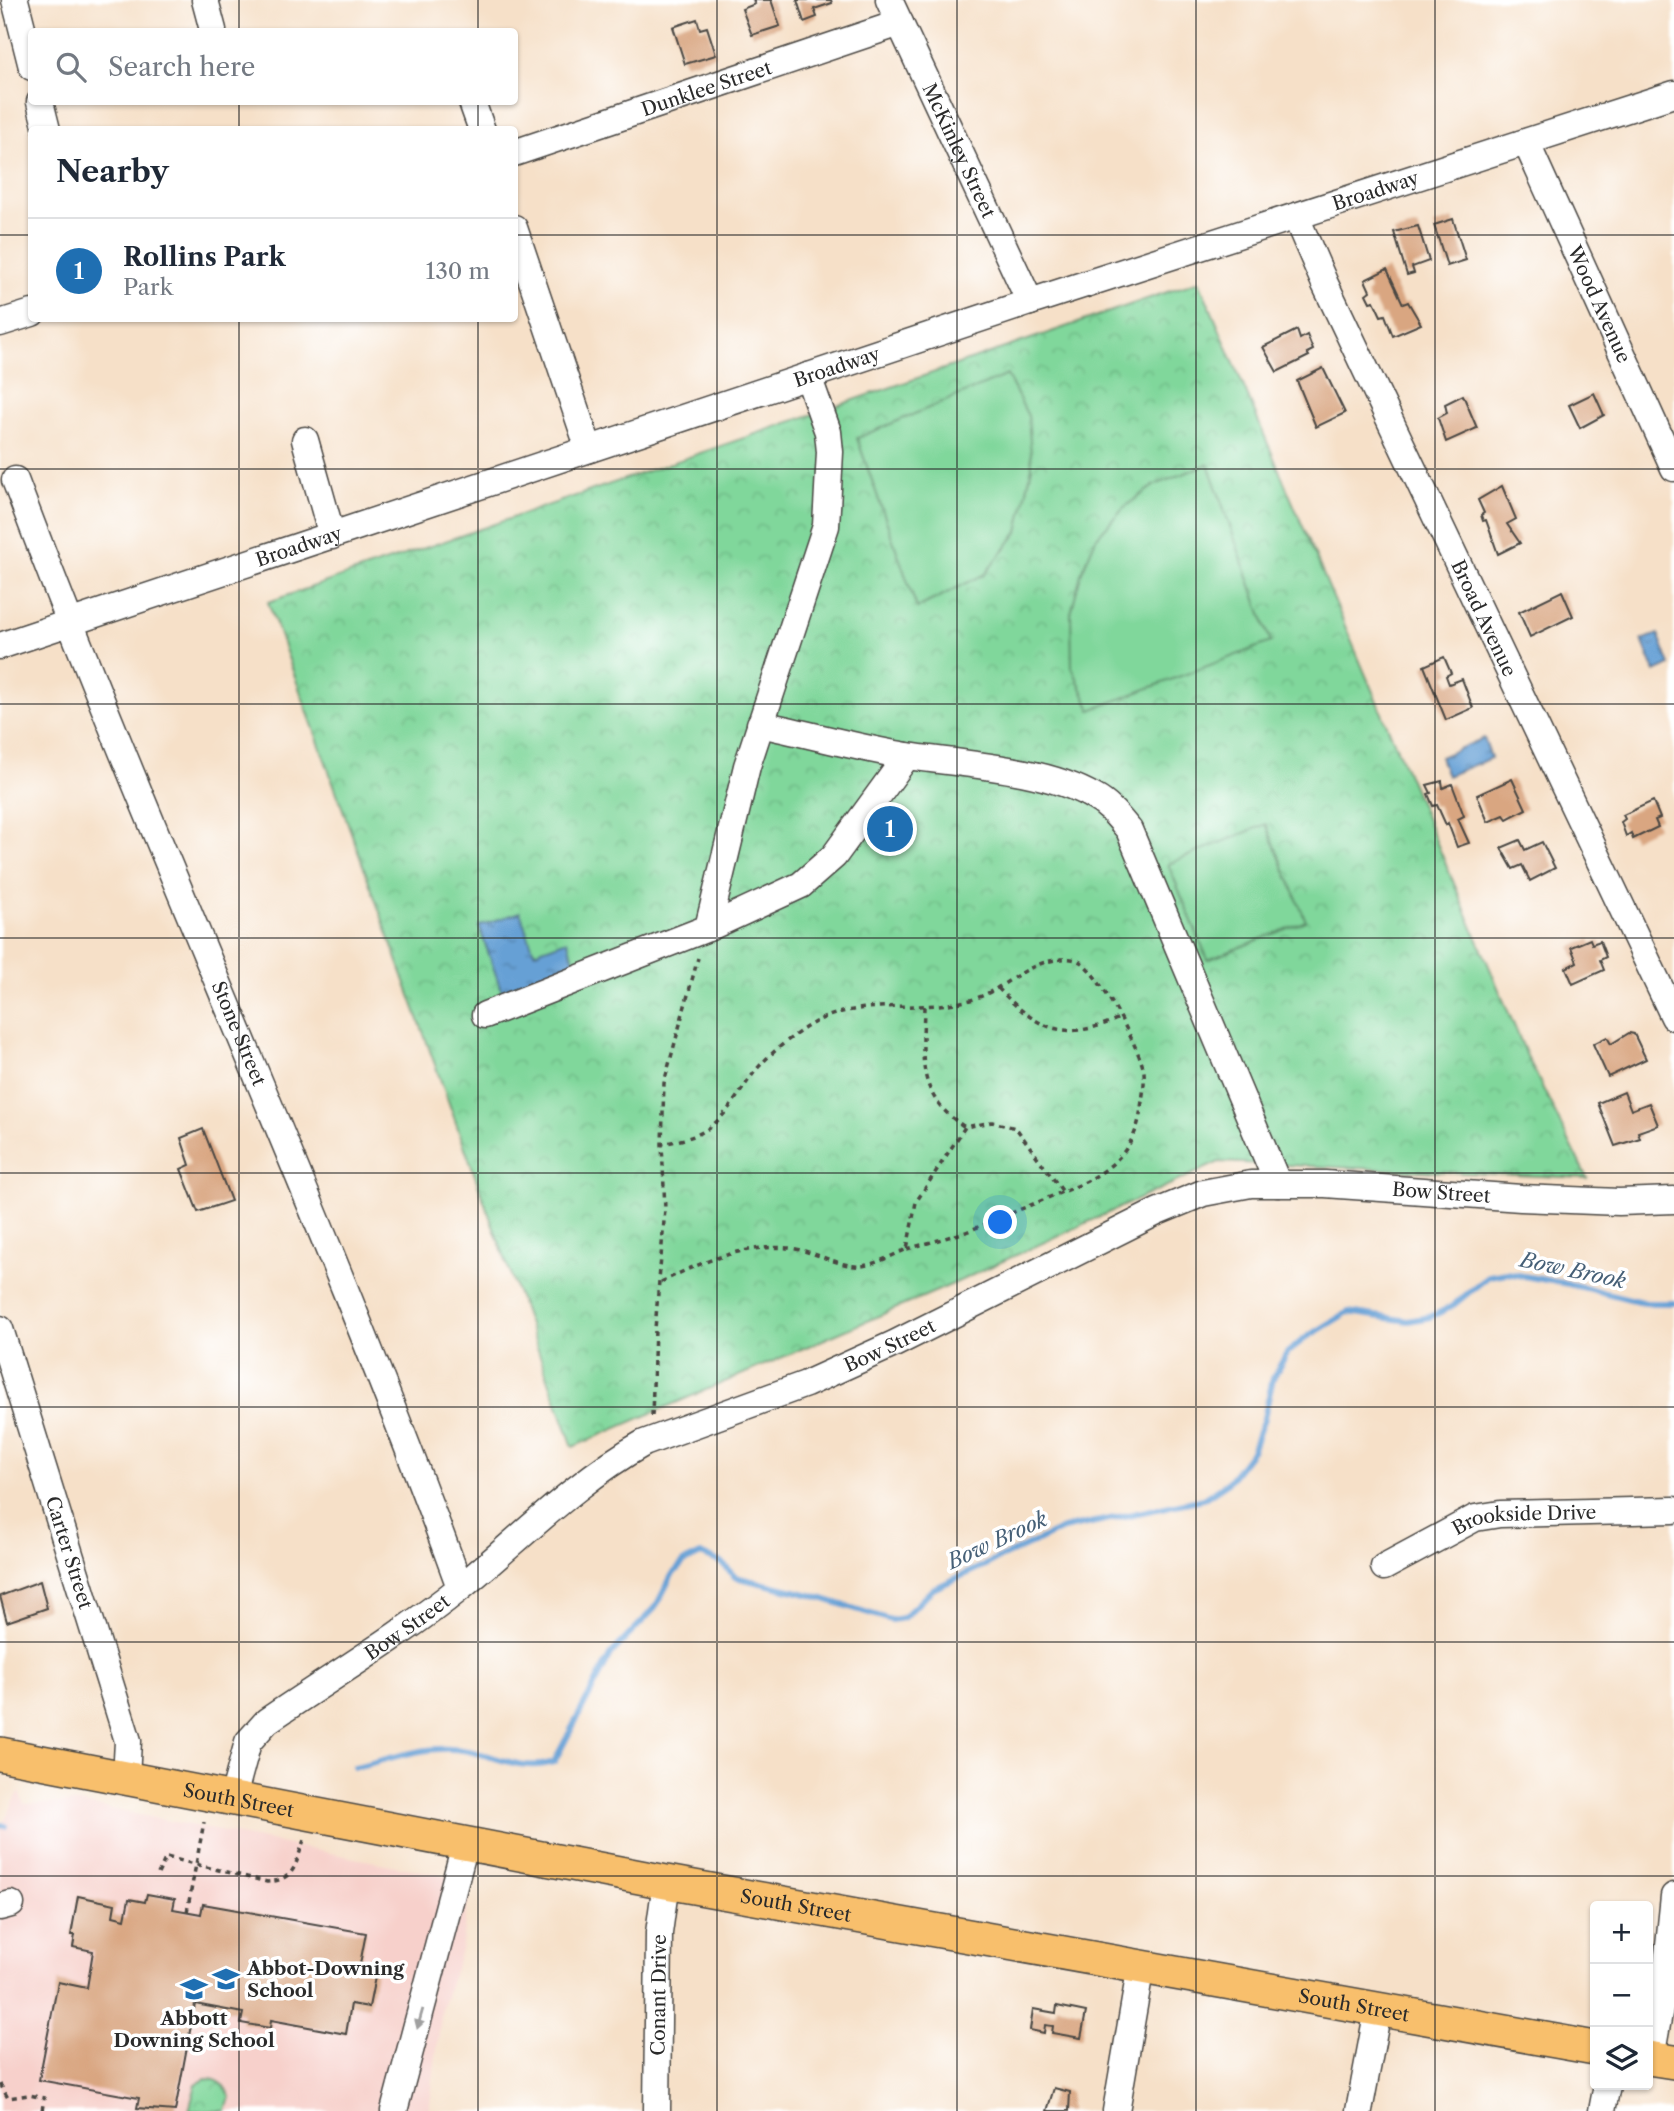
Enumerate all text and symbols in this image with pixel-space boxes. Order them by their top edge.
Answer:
search box [28,28,518,105]
icon: search [52,48,90,86]
text: Search here [108,51,255,83]
street label: Dunklee Street [638,56,775,121]
street label: McKinley Street [918,79,1001,222]
text: Nearby [56,153,169,190]
street label: Broadway [1329,166,1422,215]
text: Rollins Park [123,241,286,273]
street label: Wood Avenue [1563,241,1636,366]
text: 1 [74,257,84,285]
text: 130 m [426,257,490,285]
text: Park [123,273,173,301]
street label: Broadway [791,341,883,392]
street label: Broadway [253,521,345,571]
street label: Broad Avenue [1447,556,1522,680]
pin: 1 [867,803,913,855]
street label: Stone Street [207,977,271,1089]
street label: Bow Street [1391,1177,1492,1207]
your location [983,1205,1017,1239]
water label: Bow Brook [1516,1246,1628,1293]
street label: Bow Street [840,1314,939,1377]
street label: Carter Street [41,1493,98,1612]
street label: Brookside Drive [1448,1500,1597,1540]
water label: Bow Brook [941,1506,1051,1575]
street label: Bow Street [360,1589,454,1665]
street label: South Street [181,1778,296,1822]
street label: South Street [738,1884,853,1926]
map controls [1590,1901,1653,2090]
button: + [1590,1901,1653,1964]
street label: Conant Drive [646,1934,670,2056]
place label: Abbot-Downing School [246,1957,405,2002]
school or university icon: Abbot-Downing School [211,1964,241,1994]
button: − [1590,1964,1653,2027]
school or university icon: Abbott Downing School [179,1974,209,2004]
street label: South Street [1297,1984,1412,2026]
place label: Abbott Downing School [113,2007,275,2052]
one-way arrow [414,2008,424,2029]
button: layers [1590,2027,1653,2090]

